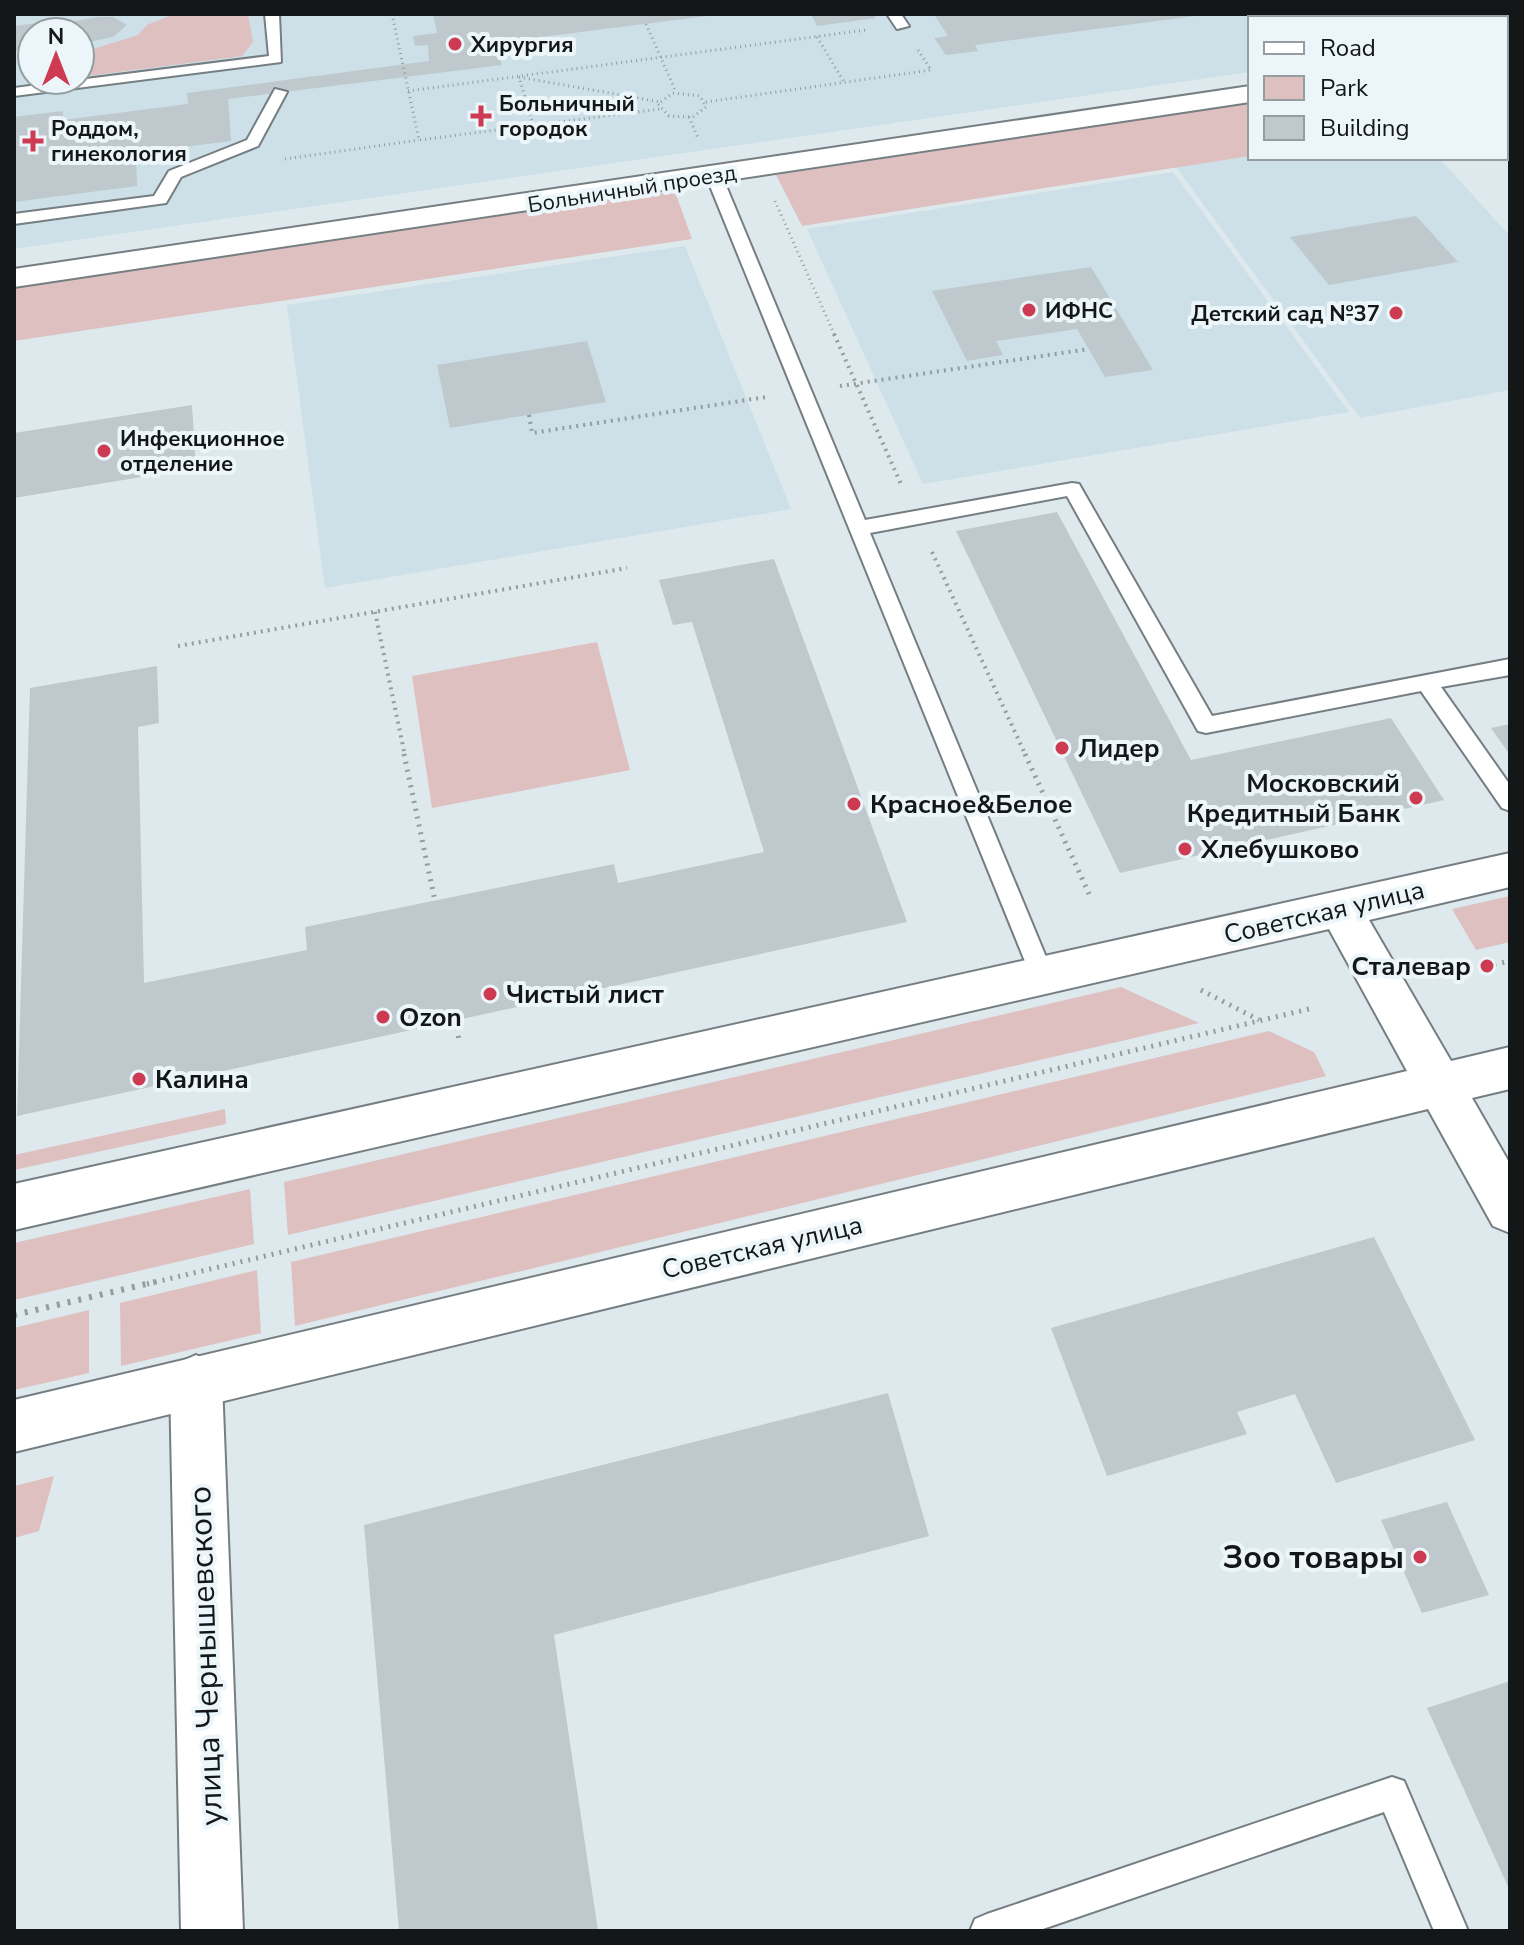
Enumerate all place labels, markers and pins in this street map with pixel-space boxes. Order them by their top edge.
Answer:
place label: Хирургия [470,30,573,60]
marker: Хирургия [446,35,464,53]
place label: Больничный городок [499,89,635,144]
marker: Больничный городок [470,105,492,127]
place label: Роддом, гинекология [51,114,187,169]
marker: Роддом, гинекология [22,130,44,152]
place label: ИФНС [1045,296,1113,326]
place label: Детский сад №37 [1191,299,1380,329]
marker: ИФНС [1020,301,1038,319]
marker: Детский сад №37 [1387,304,1405,322]
place label: Инфекционное отделение [120,424,285,479]
marker: Инфекционное отделение [95,442,113,460]
place label: Лидер [1078,731,1160,766]
marker: Лидер [1053,739,1071,757]
place label: Московский Кредитный Банк [1187,766,1400,831]
place label: Красное&Белое [870,787,1073,822]
marker: Московский Кредитный Банк [1407,789,1425,807]
marker: Красное&Белое [845,795,863,813]
place label: Хлебушково [1200,832,1359,867]
marker: Хлебушково [1176,840,1194,858]
place label: Сталевар [1351,949,1471,984]
marker: Сталевар [1478,957,1496,975]
place label: Чистый лист [506,977,665,1012]
marker: Чистый лист [481,985,499,1003]
place label: Ozon [399,1000,462,1035]
marker: Ozon [374,1008,392,1026]
place label: Калина [155,1062,249,1097]
marker: Калина [130,1070,148,1088]
place label: Зоо товары [1223,1536,1404,1579]
marker: Зоо товары [1411,1548,1429,1566]

